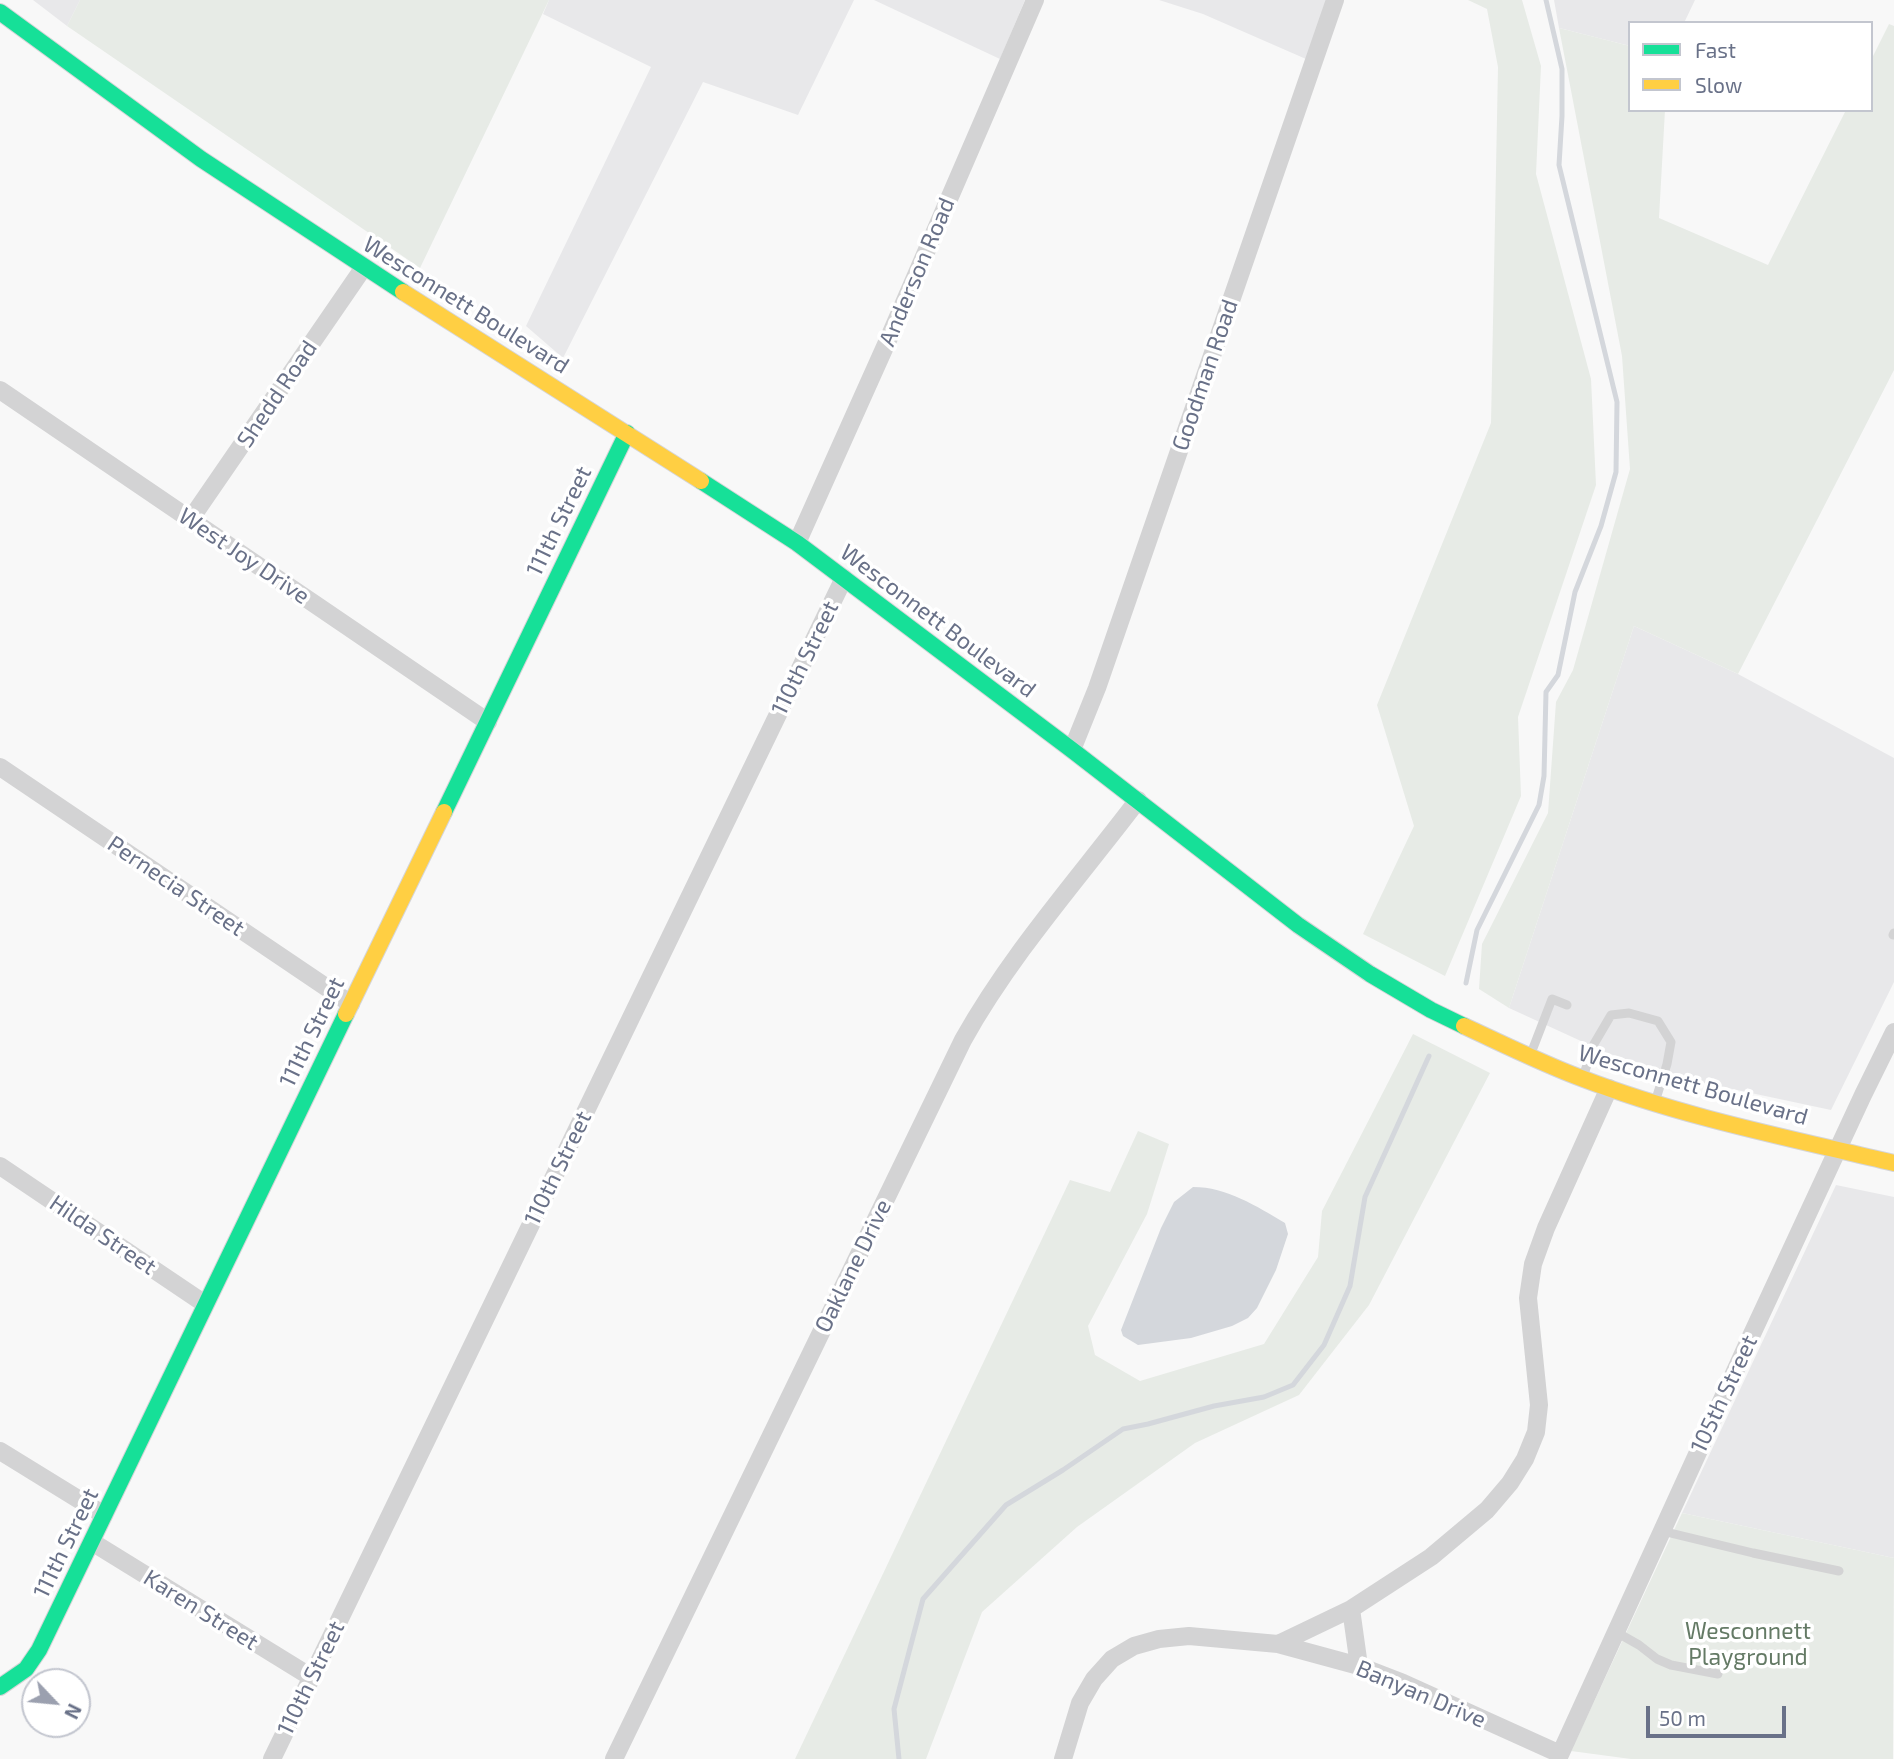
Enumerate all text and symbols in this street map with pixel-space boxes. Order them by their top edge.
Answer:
legend [1628,21,1873,112]
text: Fast [1695,37,1736,62]
text: Slow [1695,72,1742,97]
street label: Anderson Road [873,194,961,350]
street label: Wesconnett Boulevard [358,230,574,380]
street label: Goodman Road [1166,296,1244,454]
street label: Shedd Road [231,335,323,453]
street label: 111th Street [521,462,597,580]
street label: West Joy Drive [173,502,315,610]
street label: Wesconnett Boulevard [835,538,1041,704]
street label: 110th Street [766,597,844,719]
street label: Pernecia Street [102,830,250,942]
street label: 111th Street [274,973,350,1091]
street label: Wesconnett Boulevard [1575,1039,1811,1131]
street label: 110th Street [519,1107,597,1229]
street label: Hilda Street [44,1189,162,1281]
street label: Oaklane Drive [809,1195,897,1337]
street label: 105th Street [1685,1331,1763,1457]
street label: 111th Street [28,1484,104,1602]
street label: Karen Street [139,1564,263,1656]
street label: 110th Street [272,1617,350,1739]
park label: Wesconnett Playground [1685,1617,1811,1671]
street label: Banyan Drive [1352,1654,1490,1734]
north arrow [21,1668,91,1738]
scale bar [1649,1692,1789,1736]
text: N [60,1700,87,1723]
text: 50 m [1659,1705,1706,1730]

